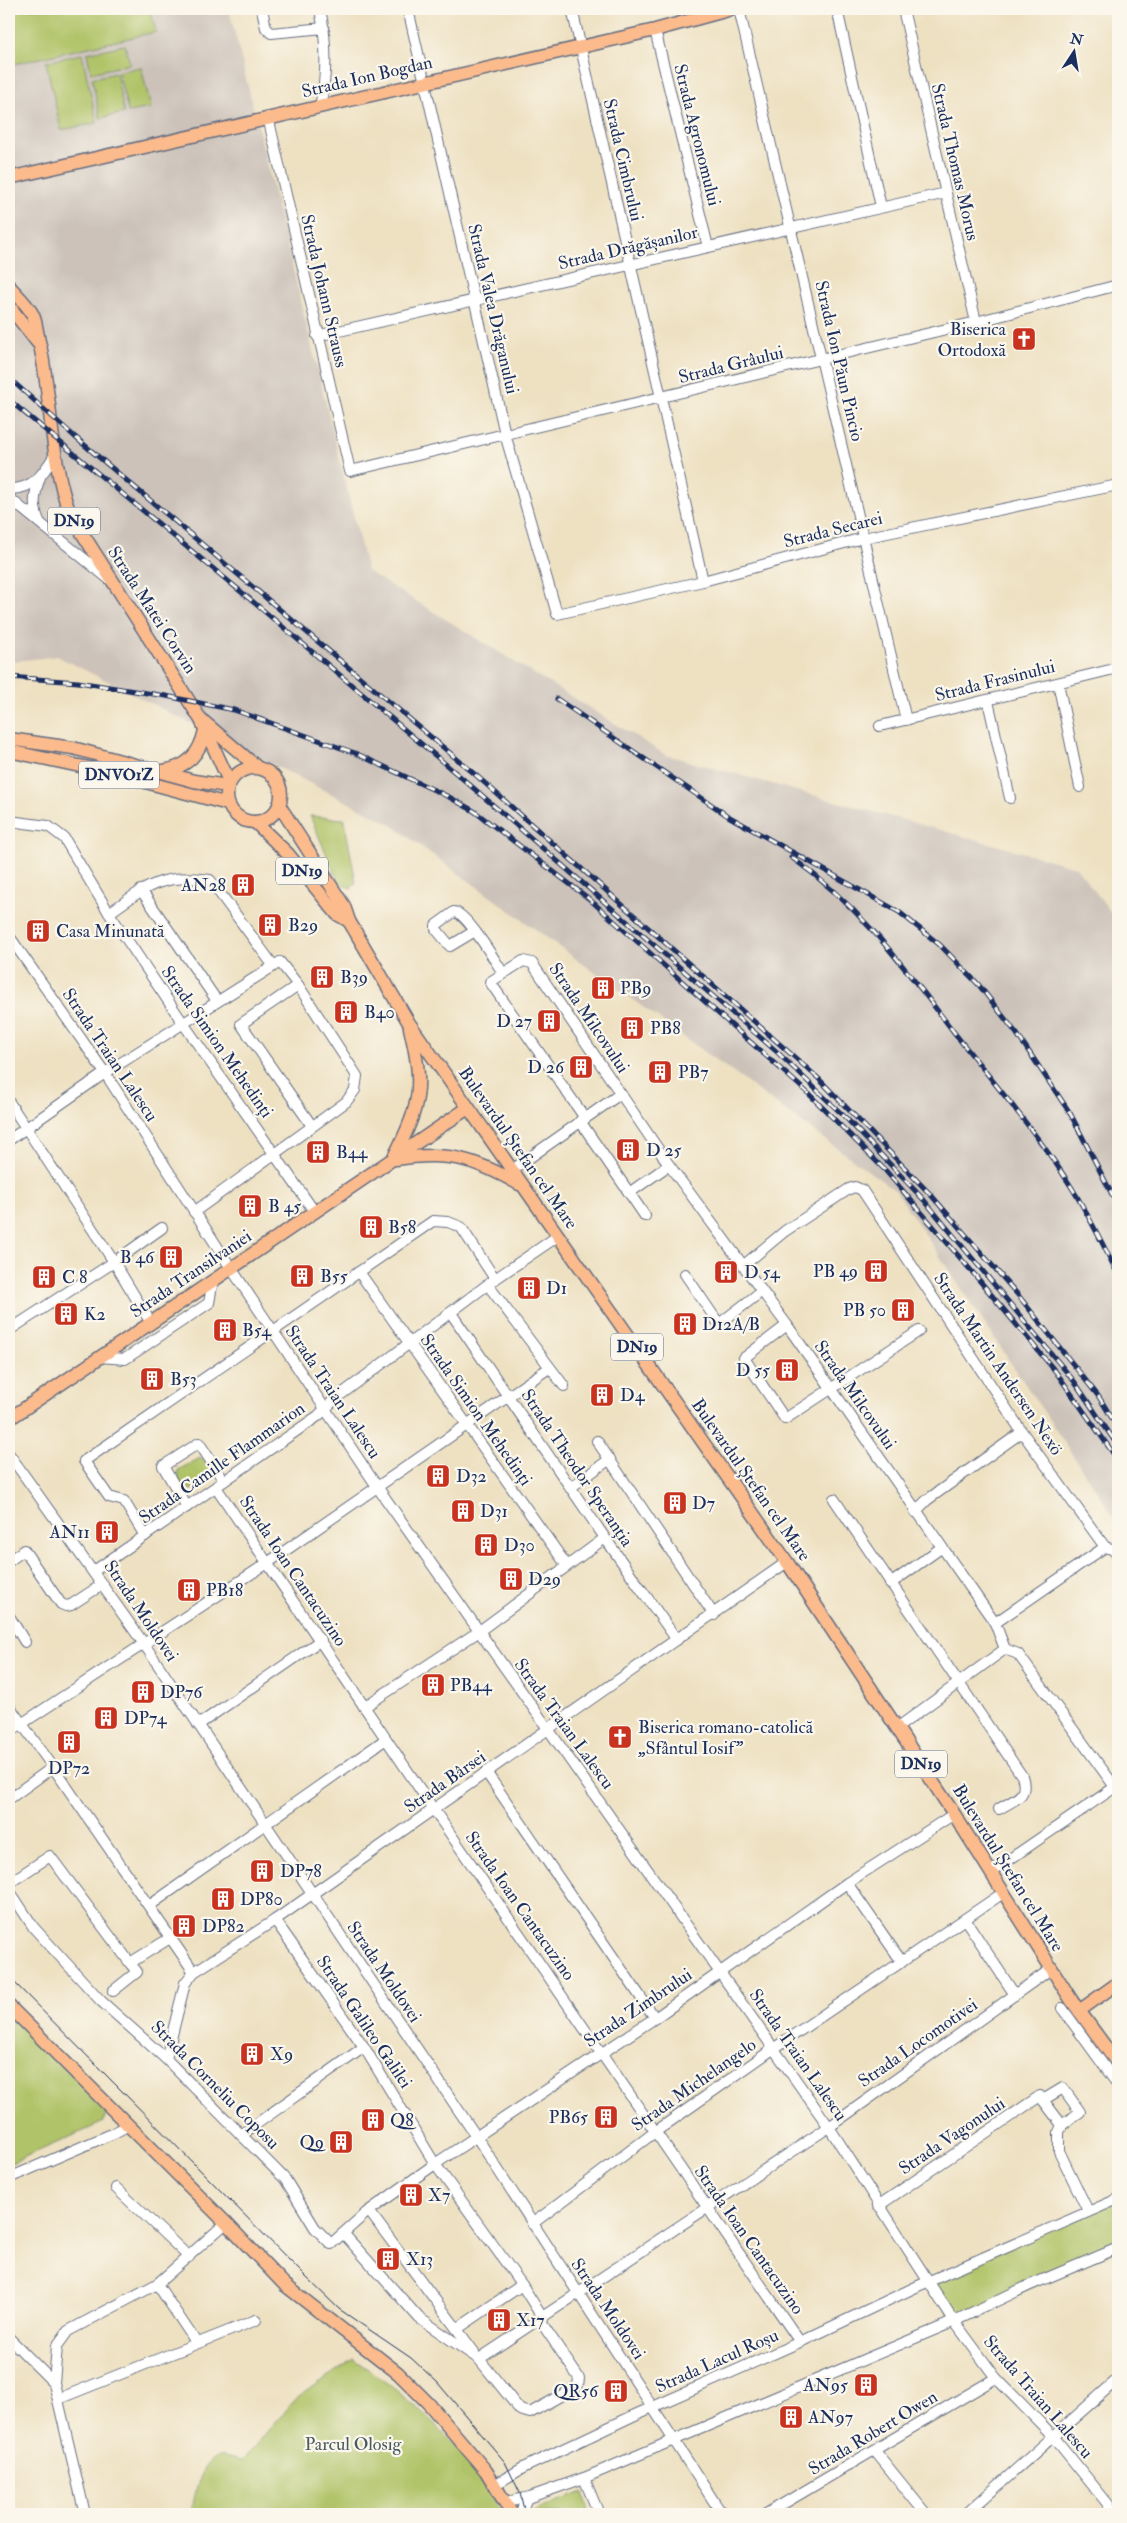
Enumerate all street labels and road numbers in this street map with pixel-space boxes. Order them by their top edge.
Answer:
street label: Strada Ion Bogdan [299,51,435,103]
street label: Strada Agronomului [668,62,726,208]
street label: Strada Thomas Morus [926,81,984,243]
street label: Strada Cimbrului [598,96,648,224]
street label: Strada Johann Strauss [295,212,353,370]
street label: Strada Drăgășanilor [556,221,700,275]
street label: Strada Valea Drăganului [462,222,524,397]
street label: Strada Ion Păun Pincio [809,278,869,444]
street label: Strada Grâului [676,341,786,389]
street label: Strada Secarei [781,507,885,553]
road number: DN19 [48,508,100,534]
street label: Strada Matei Corvin [102,542,202,678]
street label: Strada Frasinului [933,655,1058,707]
road number: DNVO1Z [79,762,159,788]
road number: DN19 [276,858,328,884]
street label: Strada Milcovului [544,958,634,1078]
street label: Strada Simion Mehedinți [156,962,278,1123]
street label: Strada Traian Lalescu [57,984,163,1126]
street label: Bulevardul Ștefan cel Mare [453,1062,583,1234]
street label: Strada Transilvaniei [126,1225,256,1323]
street label: Strada Martin Andersen Nexö [928,1268,1068,1460]
street label: Strada Traian Lalescu [280,1321,386,1463]
street label: Strada Simion Mehedinți [415,1330,537,1491]
road number: DN19 [611,1334,663,1360]
street label: Strada Milcovului [809,1336,901,1454]
street label: Strada Theodor Speranția [516,1385,639,1552]
street label: Bulevardul Ștefan cel Mare [686,1394,816,1566]
street label: Strada Camille Flammarion [134,1397,310,1529]
street label: Strada Ioan Cantacuzino [234,1491,352,1651]
street label: Strada Moldovei [99,1556,183,1666]
street label: Strada Traian Lalescu [509,1654,619,1794]
street label: Strada Bârsei [400,1745,490,1818]
road number: DN19 [895,1750,947,1778]
street label: Bulevardul Ștefan cel Mare [947,1780,1069,1956]
street label: Strada Ioan Cantacuzino [460,1827,580,1985]
street label: Strada Moldovei [342,1917,426,2027]
street label: Strada Galileo Galilei [311,1951,417,2093]
street label: Strada Zimbrului [579,1963,697,2053]
street label: Strada Traian Lalescu [744,1984,852,2126]
street label: Strada Locomotivei [854,1993,982,2093]
street label: Strada Corneliu Coposu [146,2016,284,2154]
street label: Strada Michelangelo [627,2033,761,2137]
street label: Strada Vagonului [894,2092,1010,2180]
street label: Strada Ioan Cantacuzino [689,2161,809,2319]
street label: Strada Moldovei [566,2254,650,2364]
street label: Strada Lacul Roșu [652,2324,782,2398]
street label: Strada Traian Lalescu [978,2331,1098,2463]
street label: Strada Robert Owen [804,2385,942,2481]

